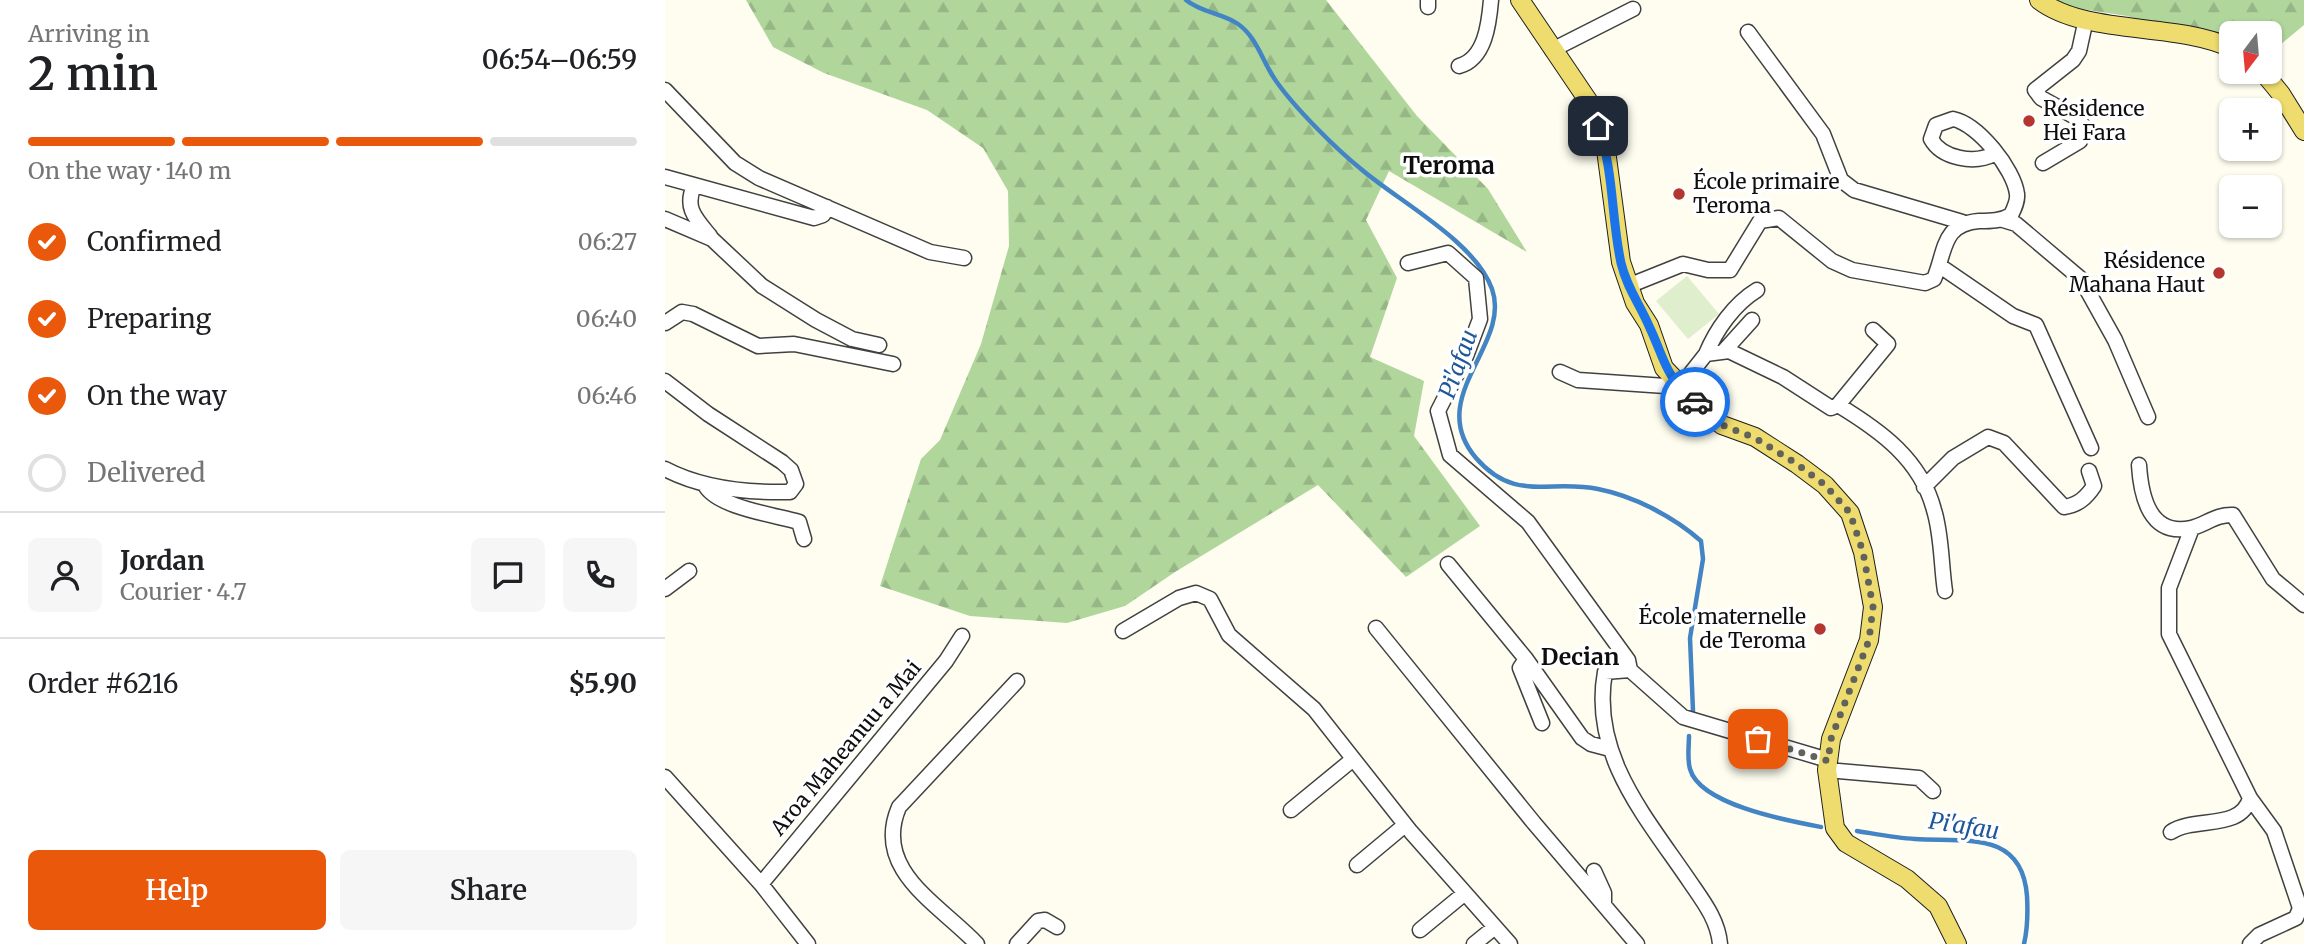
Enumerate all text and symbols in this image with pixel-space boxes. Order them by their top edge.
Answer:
text: Arriving in [28,19,150,48]
north arrow [2219,21,2282,84]
map controls [2219,21,2282,238]
text: 06:54–06:59 [482,43,637,76]
text: 2 min [28,45,158,103]
place label: Résidence Hei Fara [2043,95,2145,146]
pin [1568,96,1628,156]
button: + [2219,98,2282,161]
icon: home [1579,107,1617,145]
marker: Résidence Hei Fara [2021,113,2037,129]
district label: Teroma [1403,150,1495,181]
text: On the way · 140 m [28,156,231,185]
place label: École primaire Teroma [1693,167,1839,219]
button: − [2219,175,2282,238]
marker: École primaire Teroma [1671,186,1687,202]
icon: check [28,223,66,261]
text: Confirmed [87,225,222,258]
text: 06:27 [578,227,637,256]
place label: Résidence Mahana Haut [2069,247,2205,298]
marker: Résidence Mahana Haut [2211,265,2227,281]
icon: check [28,300,66,338]
text: Preparing [87,302,211,335]
text: 06:40 [576,304,637,333]
water label: Pi'afau [1432,326,1483,402]
courier [1660,367,1730,437]
icon: check [28,377,66,415]
text: On the way [87,379,227,412]
text: 06:46 [577,381,637,410]
icon: car [1676,383,1714,421]
text: Delivered [87,456,206,489]
button: person [28,538,102,612]
button: chat [471,538,545,612]
button: phone [563,538,637,612]
text: Jordan [120,544,205,577]
text: Courier · 4.7 [120,577,247,606]
place label: École maternelle de Teroma [1639,602,1806,654]
marker: École maternelle de Teroma [1812,621,1828,637]
district label: Decian [1541,642,1620,671]
street label: Aroa Maheanuu a Mai [764,654,927,842]
text: Order #6216 [28,667,178,700]
text: $5.90 [568,667,637,700]
pin [1728,709,1788,769]
icon: bag [1739,720,1777,758]
water label: Pi'afau [1927,806,2001,845]
button: Help [28,850,326,930]
button: Share [340,850,637,930]

